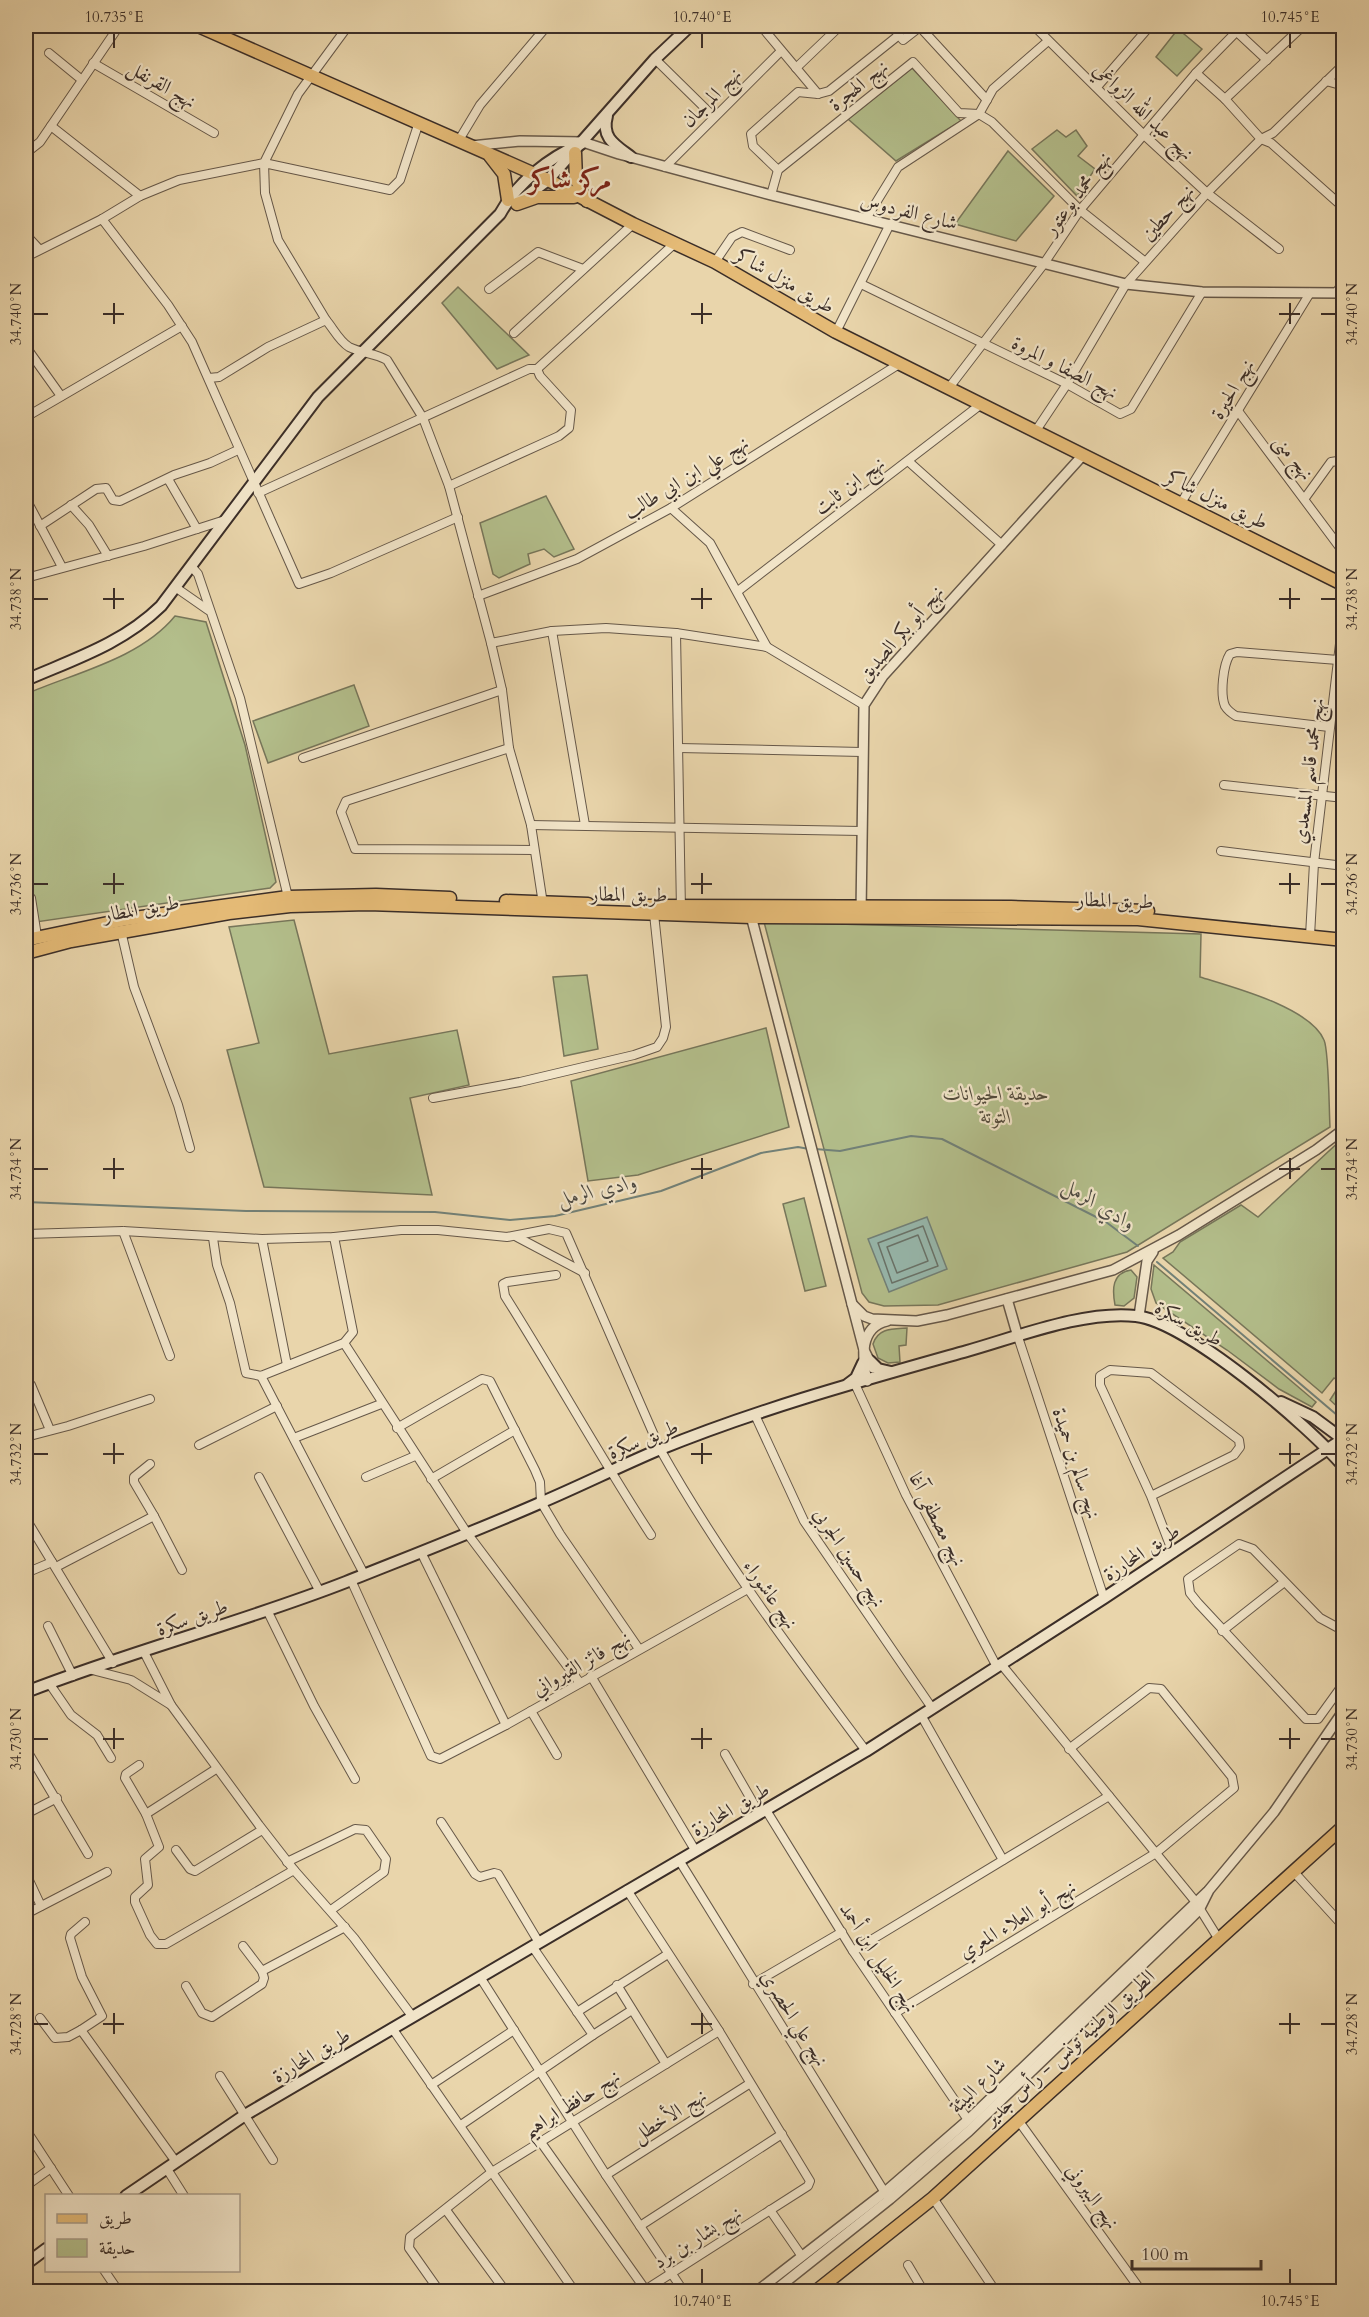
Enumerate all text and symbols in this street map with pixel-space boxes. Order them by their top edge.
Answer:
text: 10.735°E [84,7,144,27]
text: 10.740°E [672,7,732,27]
text: 10.745°E [1260,7,1320,27]
street label: نهج القرنفل [120,54,201,118]
street label: نهج الهجرة [823,54,896,120]
street label: نهج عبد الله الزواغي [1084,55,1201,169]
street label: نهج المرجان [675,61,750,136]
street label: نهج محمد بوعتور [1036,146,1121,245]
district label: مركز شاكر [526,162,611,198]
street label: نهج حطين [1134,178,1203,249]
street label: شارع الفردوس [857,186,960,240]
street label: طريق منزل شاكر [728,240,840,320]
text: 34.740°N [6,282,26,345]
text: 34.740°N [1342,282,1362,345]
street label: نهج الصفا و المروة [1005,329,1122,409]
street label: نهج الحيرة [1204,354,1264,427]
street label: نهج علي ابن ابي طالب [619,429,757,531]
street label: نهج منى [1264,429,1320,488]
street label: نهج ابن ثابت [808,450,893,524]
street label: طريق منزل شاكر [1159,462,1273,536]
text: 34.738°N [6,567,26,630]
text: 34.738°N [1342,567,1362,630]
street label: نهج أبو بكر الصديق [850,579,953,690]
street label: نهج محمد قاسم المسعدي [1286,696,1337,846]
text: 34.736°N [6,852,26,915]
text: 34.736°N [1342,852,1362,915]
street label: طريق المطار [588,880,668,909]
street label: طريق المطار [1074,886,1154,915]
street label: طريق المطار [99,889,181,929]
park label: حديقة الحيوانات التوتة [943,1080,1049,1130]
text: 34.734°N [6,1137,26,1200]
text: 34.734°N [1342,1137,1362,1200]
water label: وادي الرمل [554,1167,640,1215]
water label: وادي الرمل [1056,1171,1141,1239]
street label: طريق سكرة [1150,1294,1228,1353]
street label: نهج سالم بن حميدة [1042,1404,1107,1523]
street label: طريق سكرة [604,1413,683,1466]
text: 34.732°N [6,1422,26,1485]
text: 34.732°N [1342,1422,1362,1485]
street label: نهج مصطفى آغا [899,1468,973,1573]
street label: نهج حسين الجربي [804,1502,892,1615]
street label: طريق المحارزة [1097,1517,1185,1587]
street label: نهج عاشوراء [733,1554,804,1637]
street label: طريق سكرة [153,1593,232,1642]
street label: نهج فائز القيرواني [527,1624,638,1706]
text: 34.730°N [6,1707,26,1770]
text: 34.730°N [1342,1707,1362,1770]
street label: طريق المحارزة [686,1776,775,1843]
street label: نهج أبو العلاء المعري [953,1873,1083,1969]
street label: نهج الخليل ابن أحمد [830,1896,925,2020]
street label: الطريق الوطنية تونس - رأس جدير [976,1963,1161,2133]
street label: نهج علي الحصري [749,1965,835,2075]
text: 34.728°N [6,1992,26,2055]
text: 34.728°N [1342,1992,1362,2055]
street label: طريق المحارزة [267,2021,355,2089]
street label: شارع البيئة [943,2051,1015,2122]
street label: نهج حافظ ابراهيم [517,2063,628,2149]
street label: نهج الأخطل [626,2080,714,2152]
street label: نهج البيروني [1056,2158,1126,2237]
legend [45,2194,240,2272]
street label: نهج بشار بن برد [648,2200,749,2279]
text: طريق [99,2206,132,2231]
scale bar [1132,2233,1261,2271]
text: حديقة [99,2236,135,2261]
text: 100 m [1141,2242,1189,2267]
text: 10.740°E [672,2291,732,2311]
text: 10.745°E [1260,2291,1320,2311]

